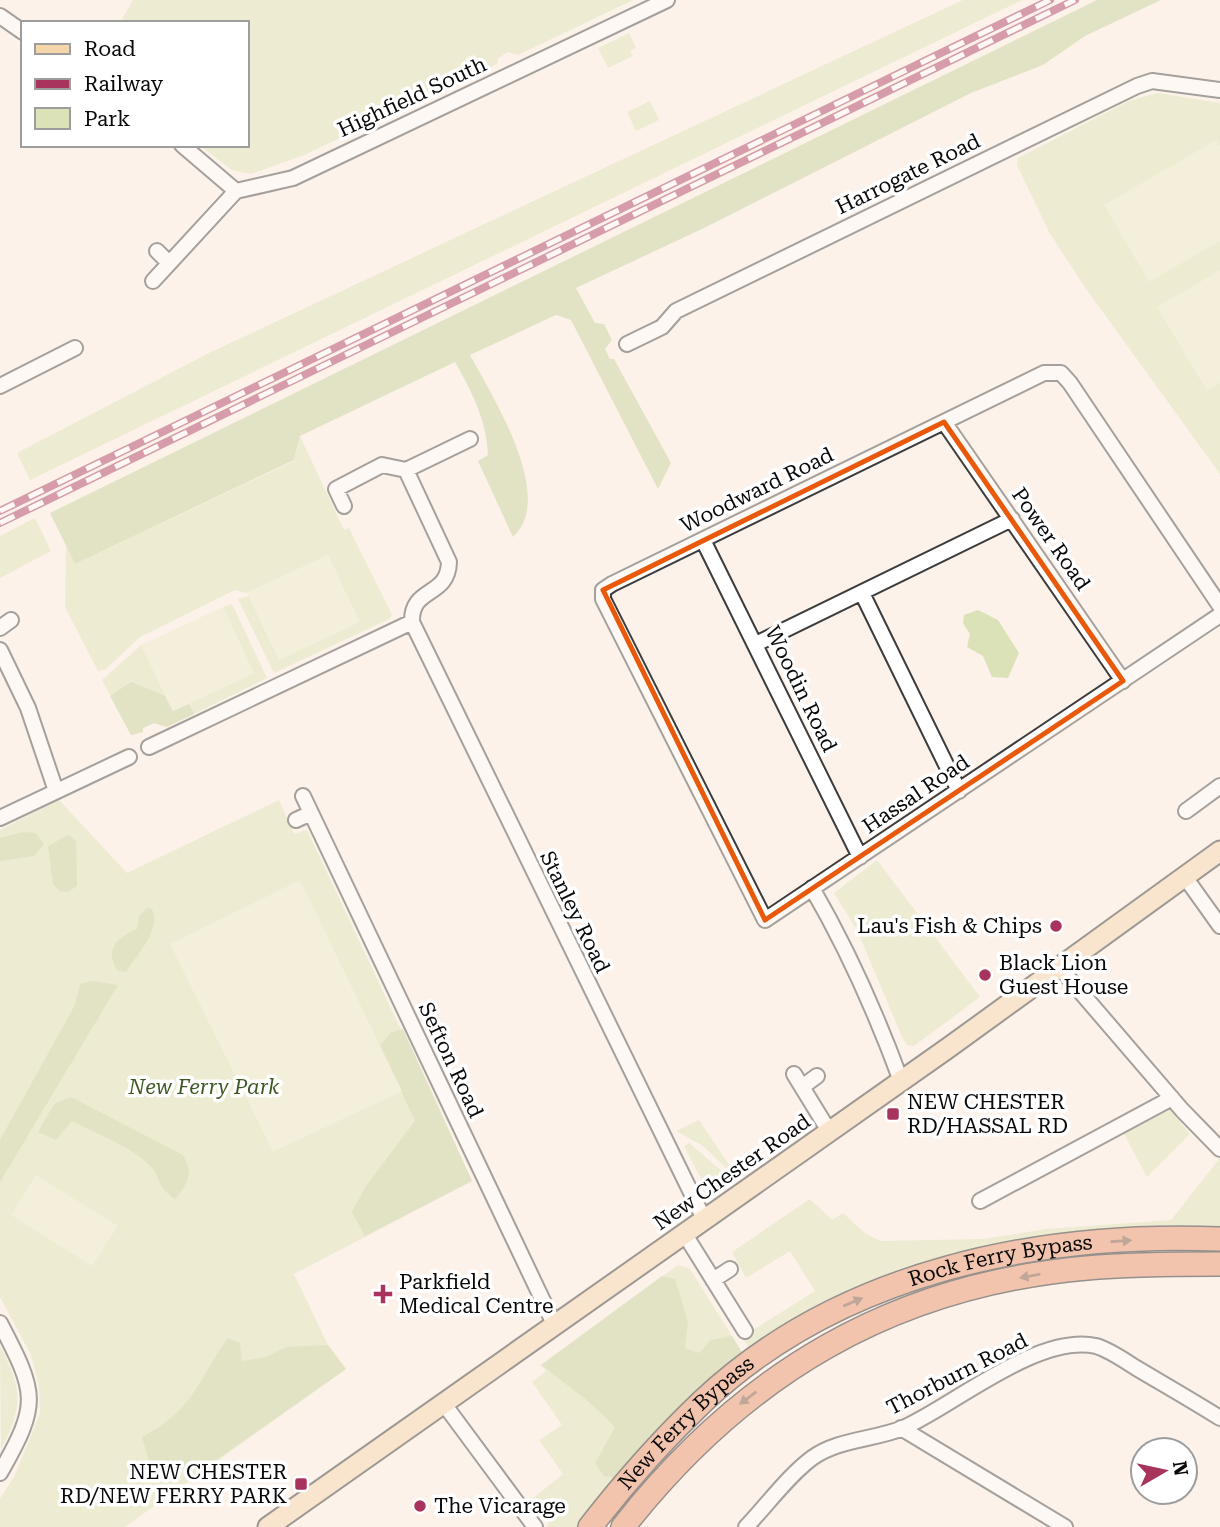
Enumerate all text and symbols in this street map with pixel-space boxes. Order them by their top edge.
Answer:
legend [21,21,248,147]
text: Road [84,37,136,61]
street label: Highfield South [334,52,491,142]
text: Railway [84,72,164,96]
text: Park [84,107,130,131]
street label: Harrogate Road [832,128,984,219]
street label: Woodward Road [677,442,838,537]
street label: Power Road [1007,483,1095,595]
street label: Woodin Road [760,622,842,756]
street label: Hassal Road [858,749,974,838]
street label: Stanley Road [535,847,615,977]
place label: Lau's Fish & Chips [857,914,1042,938]
marker: Lau's Fish & Chips [1048,918,1064,934]
place label: Black Lion Guest House [999,951,1128,999]
marker: Black Lion Guest House [977,967,993,983]
street label: Sefton Road [414,999,488,1122]
park label: New Ferry Park [128,1075,280,1099]
place label: NEW CHESTER RD/HASSAL RD [907,1090,1068,1138]
marker: NEW CHESTER RD/HASSAL RD [885,1106,901,1122]
street label: New Chester Road [649,1109,815,1235]
street label: Rock Ferry Bypass [905,1230,1094,1291]
one-way arrow [1110,1235,1132,1246]
place label: Parkfield Medical Centre [399,1270,554,1318]
one-way arrow [1019,1270,1041,1281]
marker: Parkfield Medical Centre [373,1284,393,1304]
one-way arrow [843,1296,863,1308]
street label: Thorburn Road [883,1328,1032,1420]
street label: New Ferry Bypass [613,1351,759,1495]
one-way arrow [739,1390,757,1404]
north arrow [1129,1436,1199,1506]
text: N [1168,1459,1193,1478]
place label: NEW CHESTER RD/NEW FERRY PARK [60,1460,287,1508]
marker: NEW CHESTER RD/NEW FERRY PARK [293,1476,309,1492]
place label: The Vicarage [434,1494,566,1518]
marker: The Vicarage [412,1498,428,1514]

